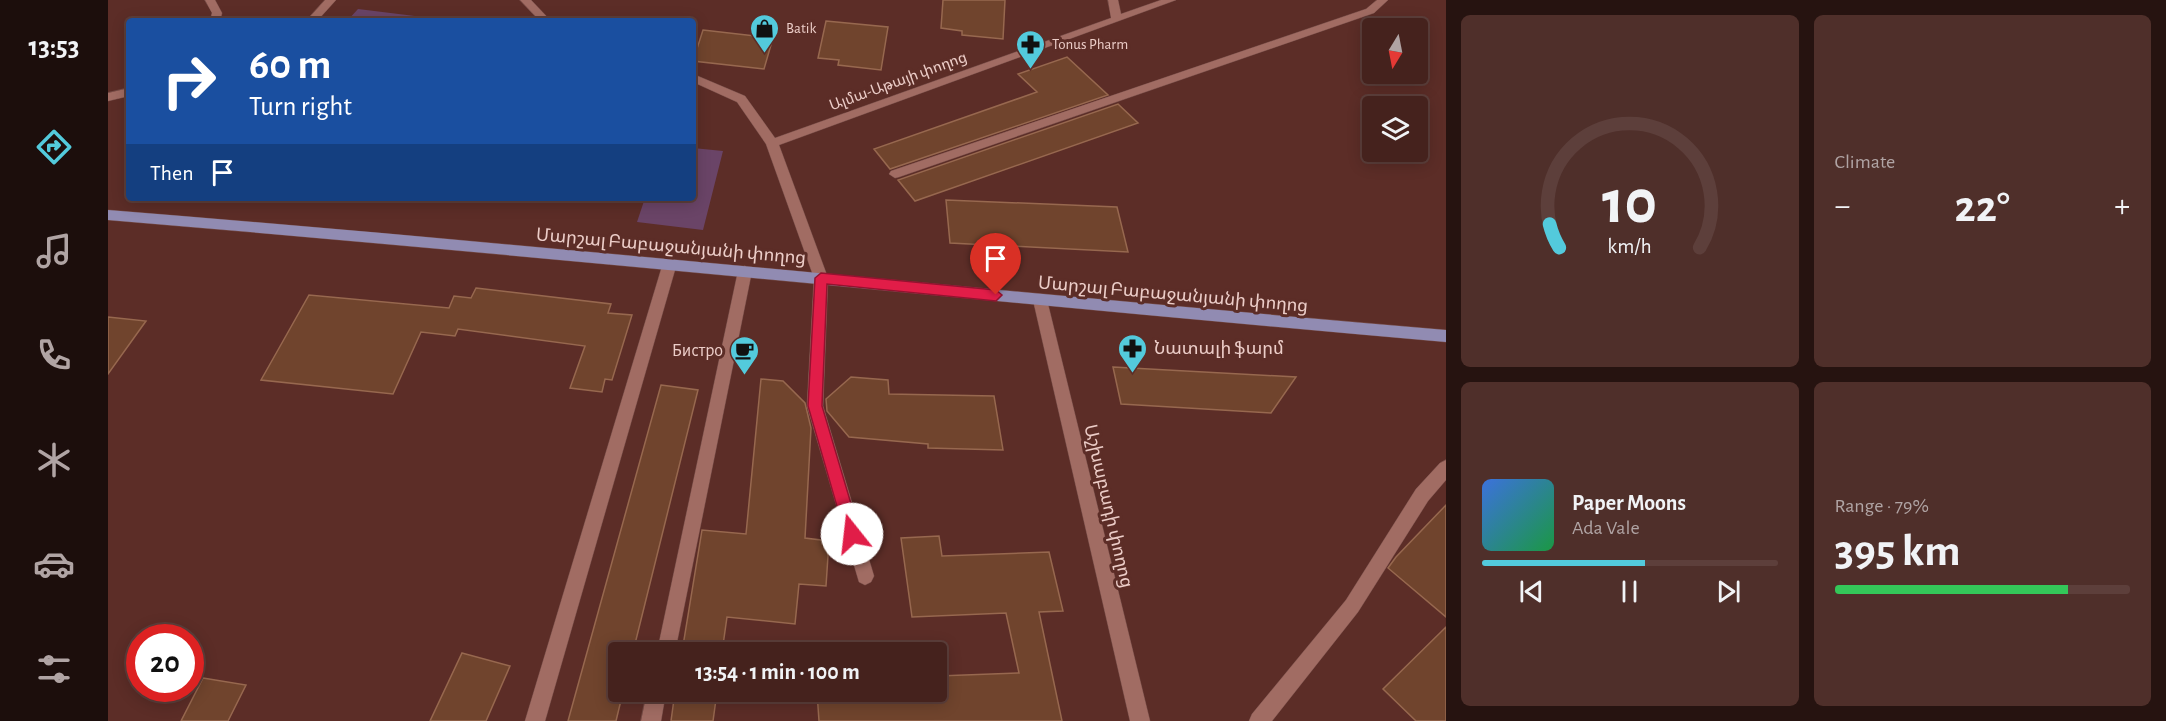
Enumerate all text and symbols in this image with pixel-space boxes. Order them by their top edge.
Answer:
shop icon: Batik [749,12,781,54]
north arrow [1362,18,1428,84]
map controls [1362,18,1428,162]
place label: Batik [786,21,816,36]
pharmacy icon: Tonus Pharm [1015,28,1047,70]
text: 13:53 [29,33,79,60]
place label: Tonus Pharm [1052,37,1128,52]
icon: right [150,42,228,120]
text: 60 m [249,44,331,86]
street label: Ալմա-Աթայի փողոց [827,50,969,114]
text: Turn right [249,93,352,120]
button: layers [1362,96,1428,162]
icon: directions [33,126,75,168]
text: Climate [1835,152,1895,172]
icon: arrive [206,156,239,189]
text: Then [150,162,194,184]
text: 10 [1602,172,1657,234]
text: 22° [1954,185,2010,230]
text: − [1835,190,1850,223]
text: + [2114,190,2130,223]
street label: Մարշալ Բաբաջանյանի փողոց [535,226,807,268]
icon: music [33,230,75,272]
pin [970,233,1021,295]
text: km/h [1608,236,1652,257]
icon: arrive [979,242,1012,275]
street label: Մարշալ Բաբաջանյանի փողոց [1037,274,1309,316]
pharmacy icon: Նատալի ֆարմ [1117,332,1149,374]
icon: phone [33,334,75,376]
cafe icon: Бистро [728,334,760,376]
place label: Նատալի ֆարմ [1154,340,1284,358]
place label: Бистро [672,342,723,360]
street label: Աշխաբադի փողոց [1080,423,1136,590]
icon: climate [33,439,75,481]
text: Paper Moons [1572,492,1686,514]
text: Range · 79% [1835,496,1929,516]
position arrow [820,502,884,566]
text: Ada Vale [1572,518,1640,538]
text: 395 km [1835,529,1960,574]
icon: car [33,543,75,585]
icon: previous [1515,575,1548,608]
icon: pause [1613,575,1646,608]
icon: next [1712,575,1745,608]
speed limit sign: 20 [126,624,204,702]
icon: filters [33,648,75,690]
text: 13:54 · 1 min · 100 m [695,661,860,683]

